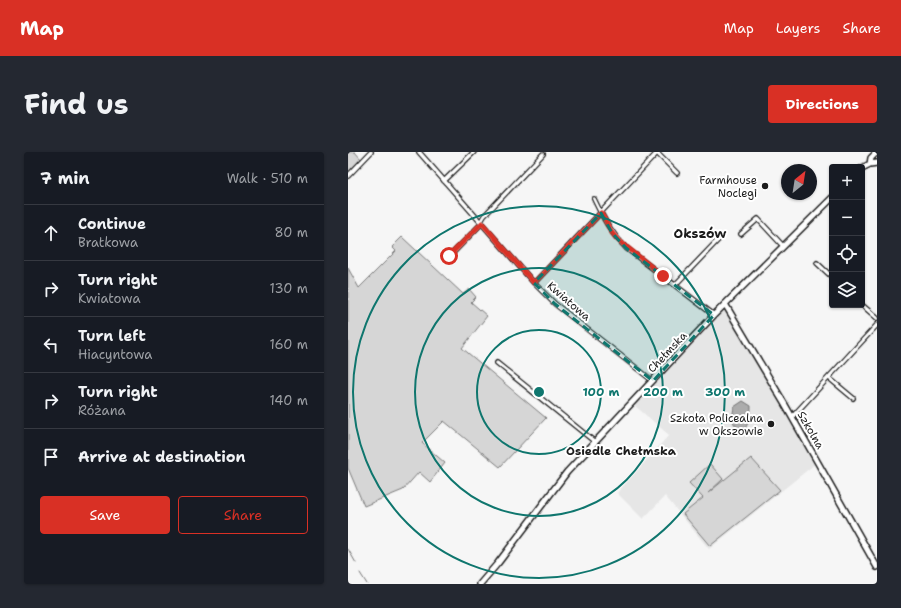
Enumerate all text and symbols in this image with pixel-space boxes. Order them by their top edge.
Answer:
text: Map [20,16,64,41]
text: Map [724,19,754,37]
text: Layers [776,19,820,37]
text: Share [842,19,881,37]
text: Find us [24,85,129,123]
button: Directions [768,85,877,123]
north arrow [781,164,817,200]
map controls [829,164,865,308]
button: + [829,164,865,200]
text: 7 min [40,167,90,189]
text: Walk · 510 m [227,170,308,187]
place label: Farmhouse Noclegi [699,173,757,201]
marker: Farmhouse Noclegi [760,181,770,191]
button: − [829,200,865,236]
text: Continue [78,214,146,234]
icon: ahead [40,222,62,244]
text: 80 m [274,224,308,241]
district label: Okszów [674,225,727,242]
text: Bratkowa [78,234,138,251]
button: locate [829,236,865,272]
route start [440,247,458,265]
route end [654,267,672,285]
text: Turn right [78,270,158,290]
button: layers [829,272,865,308]
icon: right [40,278,62,300]
street label: Kwiatowa [544,278,594,324]
text: 130 m [270,280,308,297]
text: Kwiatowa [78,290,140,307]
text: Turn left [78,326,146,346]
street label: Chełmska [645,328,690,376]
icon: left [40,334,62,356]
text: 160 m [270,336,308,353]
text: Hiacyntowa [78,346,152,363]
text: Turn right [78,382,158,402]
text: 100 m [583,384,620,400]
text: 200 m [643,384,683,400]
text: 300 m [705,384,745,400]
centre of rings [532,385,546,399]
icon: right [40,390,62,412]
text: 140 m [269,392,308,409]
text: Różana [78,402,126,419]
street label: Szkolna [794,409,828,452]
place label: Szkoła Policealna w Okszowie [670,411,763,439]
marker: Szkoła Policealna w Okszowie [766,419,776,429]
district label: Osiedle Chełmska [566,443,677,459]
icon: arrive [40,446,62,468]
text: Arrive at destination [78,447,246,467]
button: Save [40,496,170,534]
button: Share [178,496,308,534]

